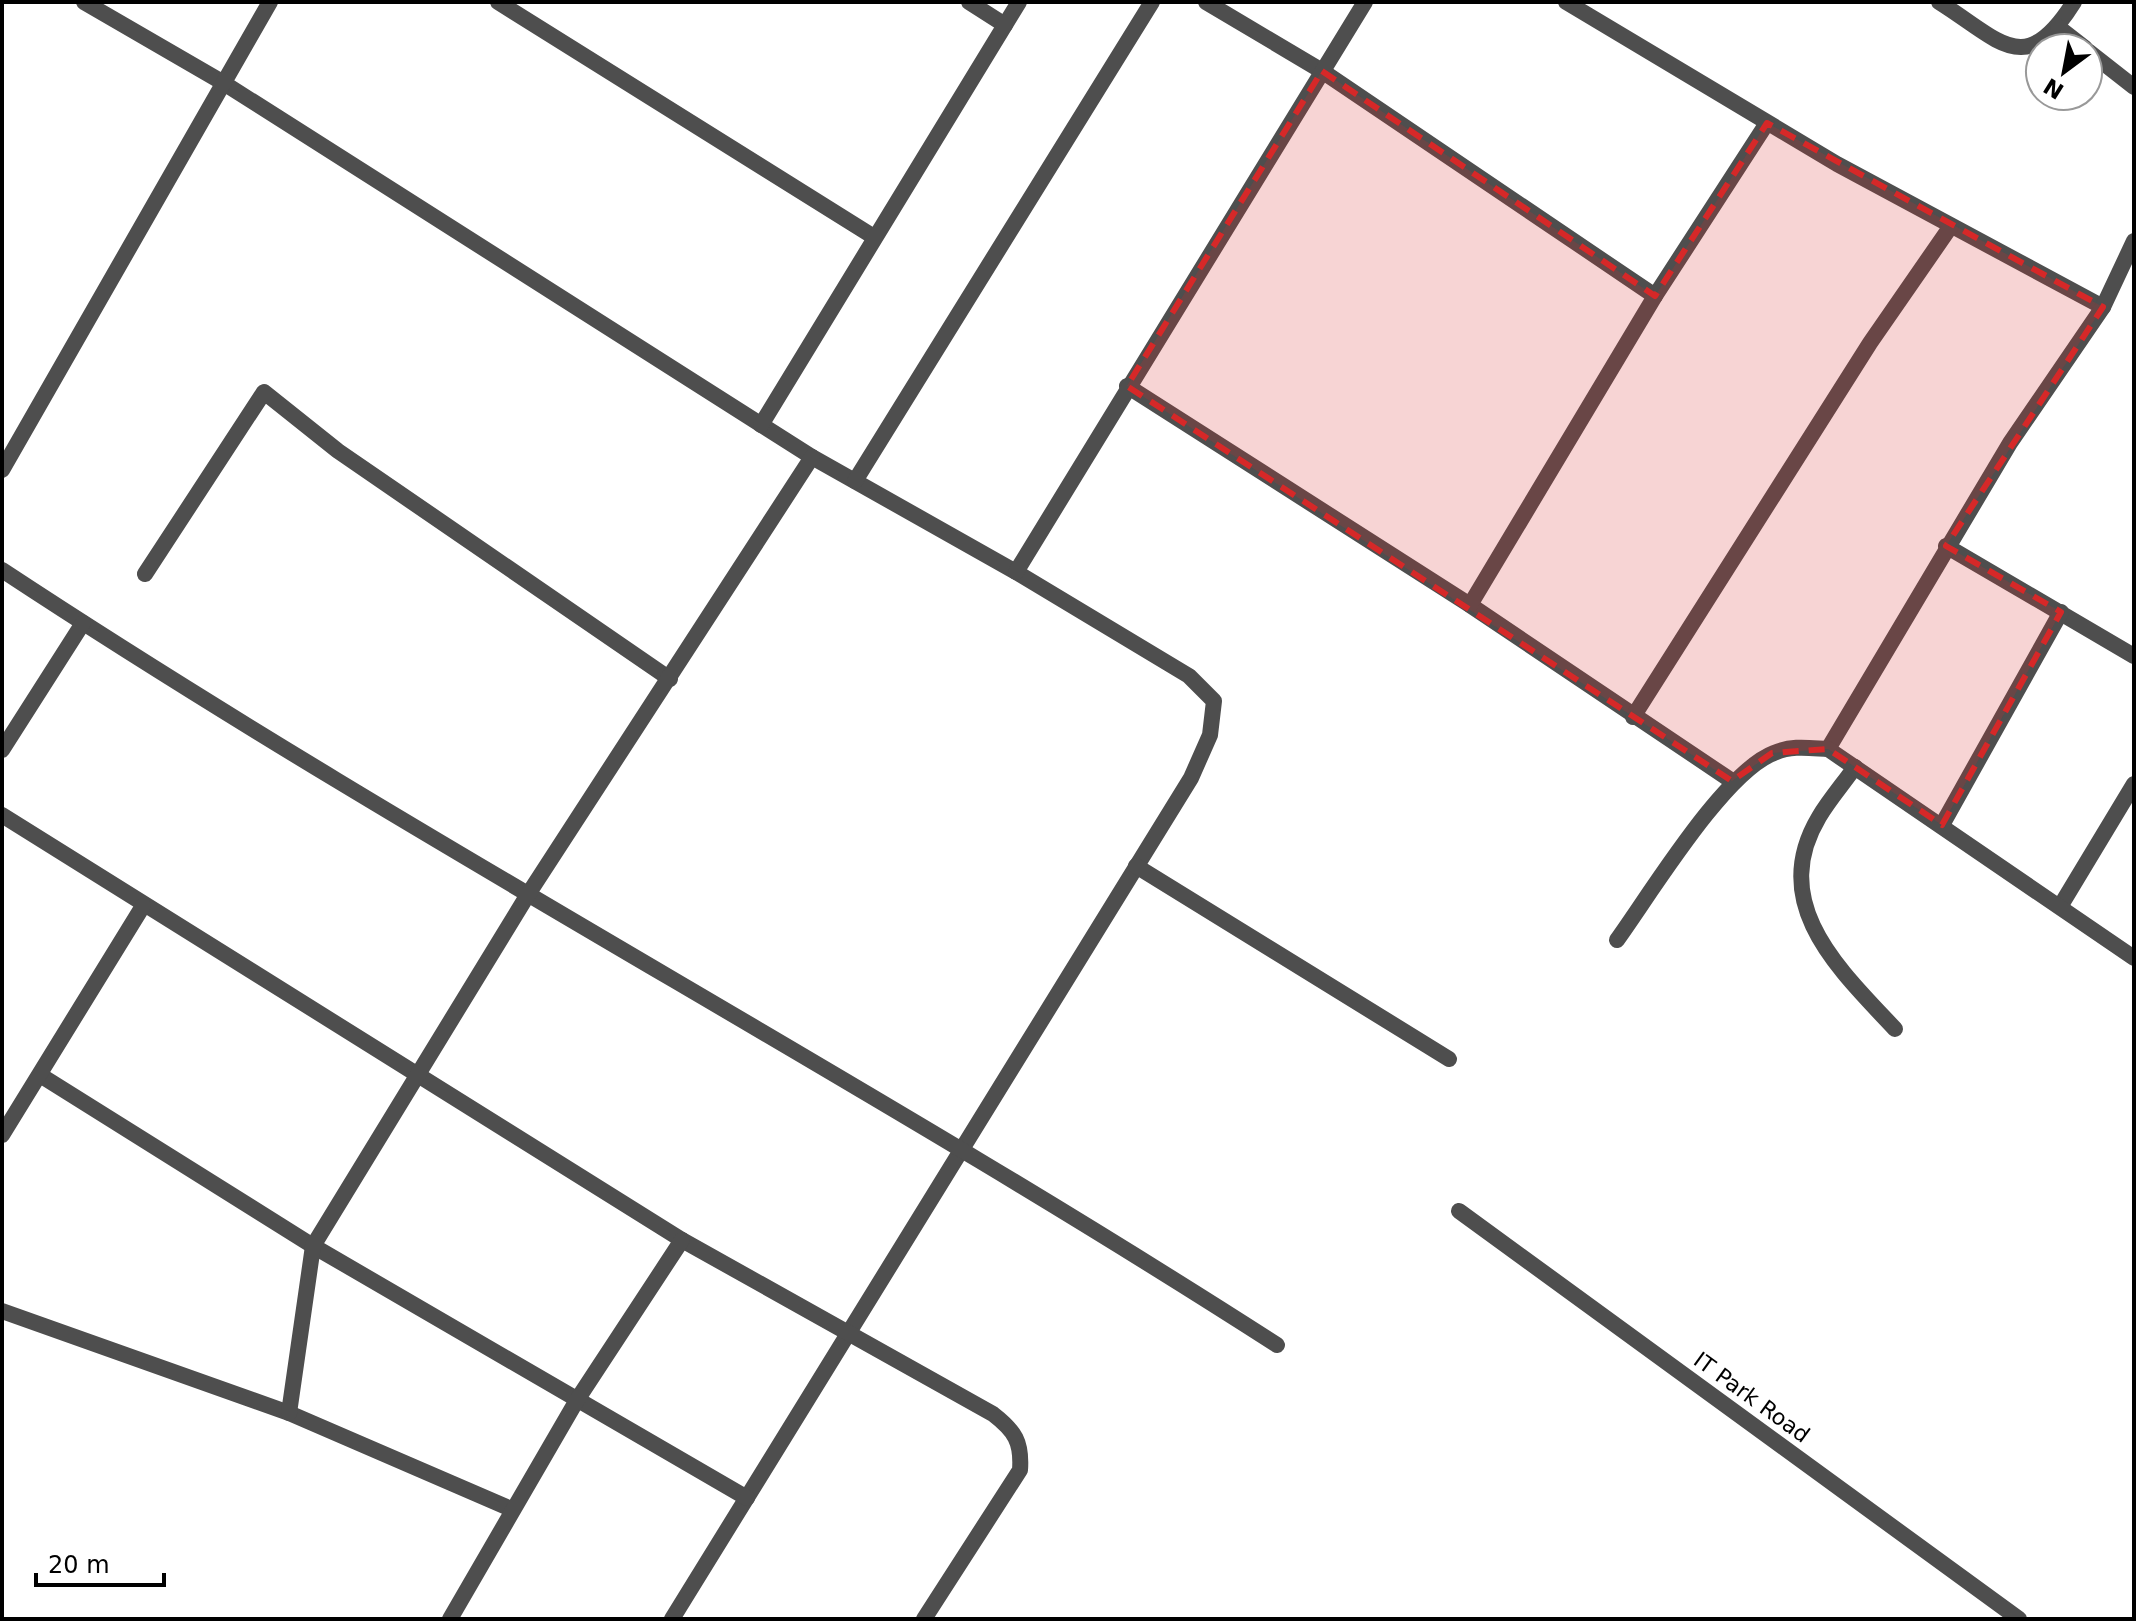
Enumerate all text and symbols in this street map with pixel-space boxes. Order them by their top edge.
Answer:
north arrow [2024,32,2104,112]
text: N [2039,73,2068,104]
street label: IT Park Road [1689,1347,1814,1448]
scale bar [36,1537,164,1587]
text: 20 m [48,1551,110,1579]

